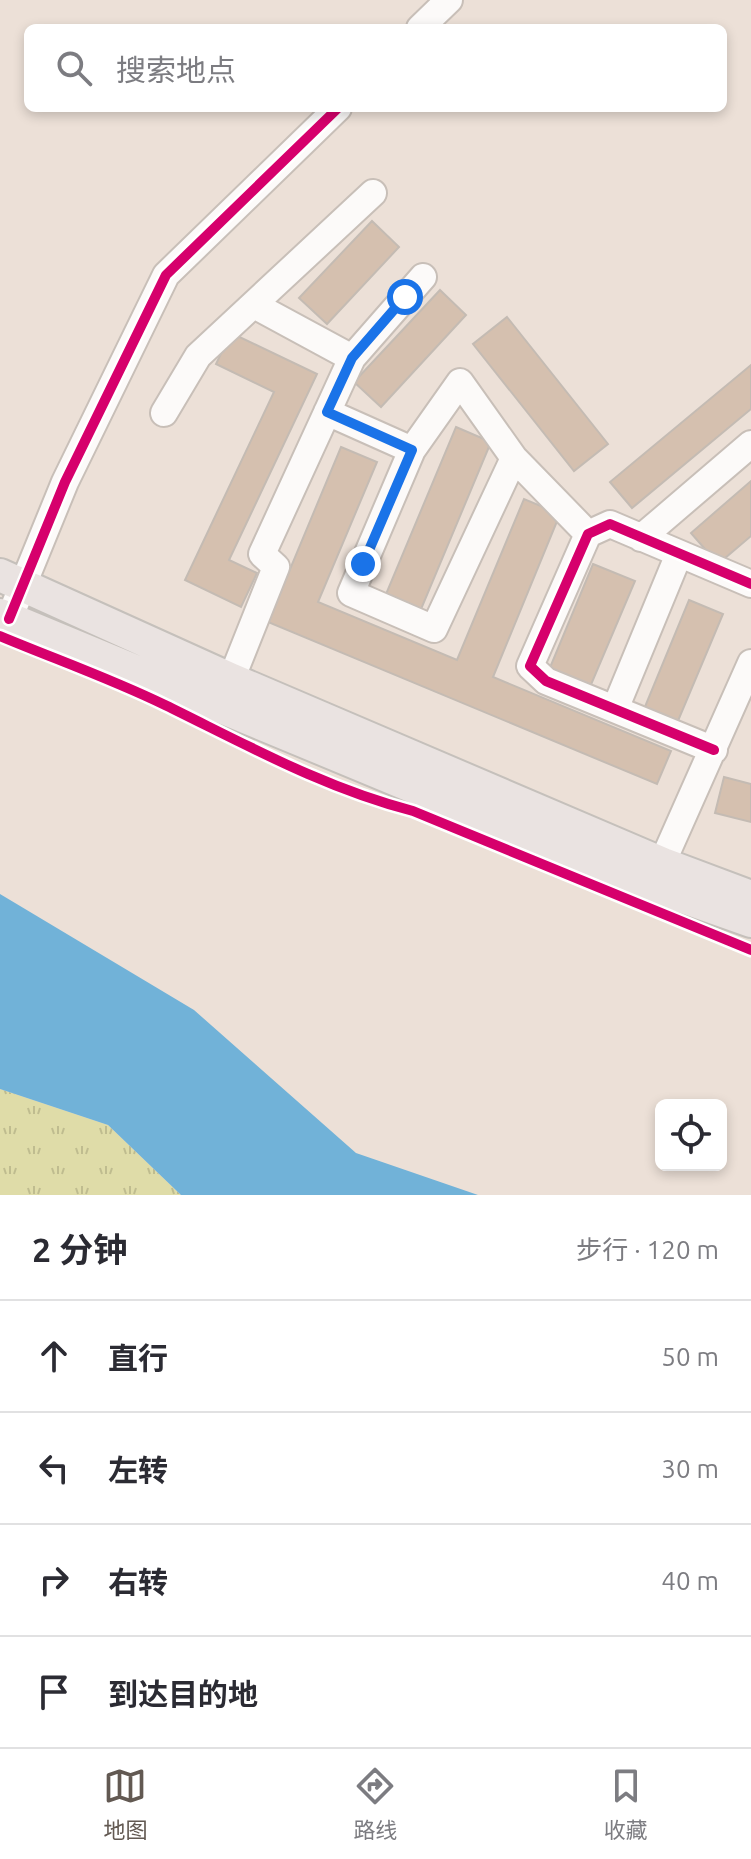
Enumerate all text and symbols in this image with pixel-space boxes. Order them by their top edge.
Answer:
search box [24,24,727,112]
icon: search [52,46,96,90]
text: 搜索地点 [116,53,236,87]
route start [387,279,423,315]
route end [345,546,381,582]
map controls [655,1099,727,1171]
button: locate [655,1099,727,1171]
text: 2 分钟 [32,1230,127,1268]
text: 步行 · 120 m [576,1235,719,1264]
icon: ahead [32,1334,76,1378]
text: 直行 [108,1341,168,1375]
text: 50 m [661,1342,719,1371]
icon: left [32,1446,76,1490]
text: 左转 [108,1453,168,1487]
text: 30 m [661,1454,719,1483]
icon: right [32,1558,76,1602]
text: 右转 [108,1565,168,1599]
text: 40 m [661,1566,719,1595]
icon: arrive [32,1670,76,1714]
text: 到达目的地 [108,1677,258,1711]
tab: 地图 [103,1764,147,1844]
tab: 路线 [353,1764,398,1844]
tab: 收藏 [604,1764,648,1844]

